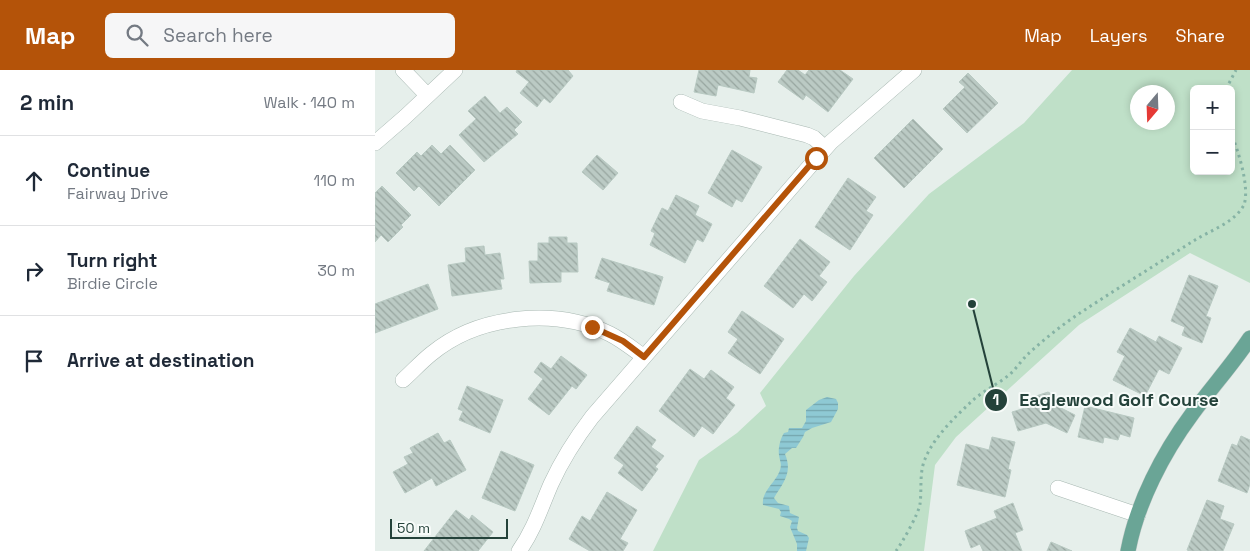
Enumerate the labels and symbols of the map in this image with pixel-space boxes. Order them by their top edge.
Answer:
north arrow [1130,85,1175,130]
route start [805,147,828,170]
route end [581,316,604,339]
callout: Eaglewood Golf Course [984,384,1228,417]
text: Eaglewood Golf Course [1019,388,1219,411]
text: 1 [993,390,999,409]
scale bar [390,516,507,539]

